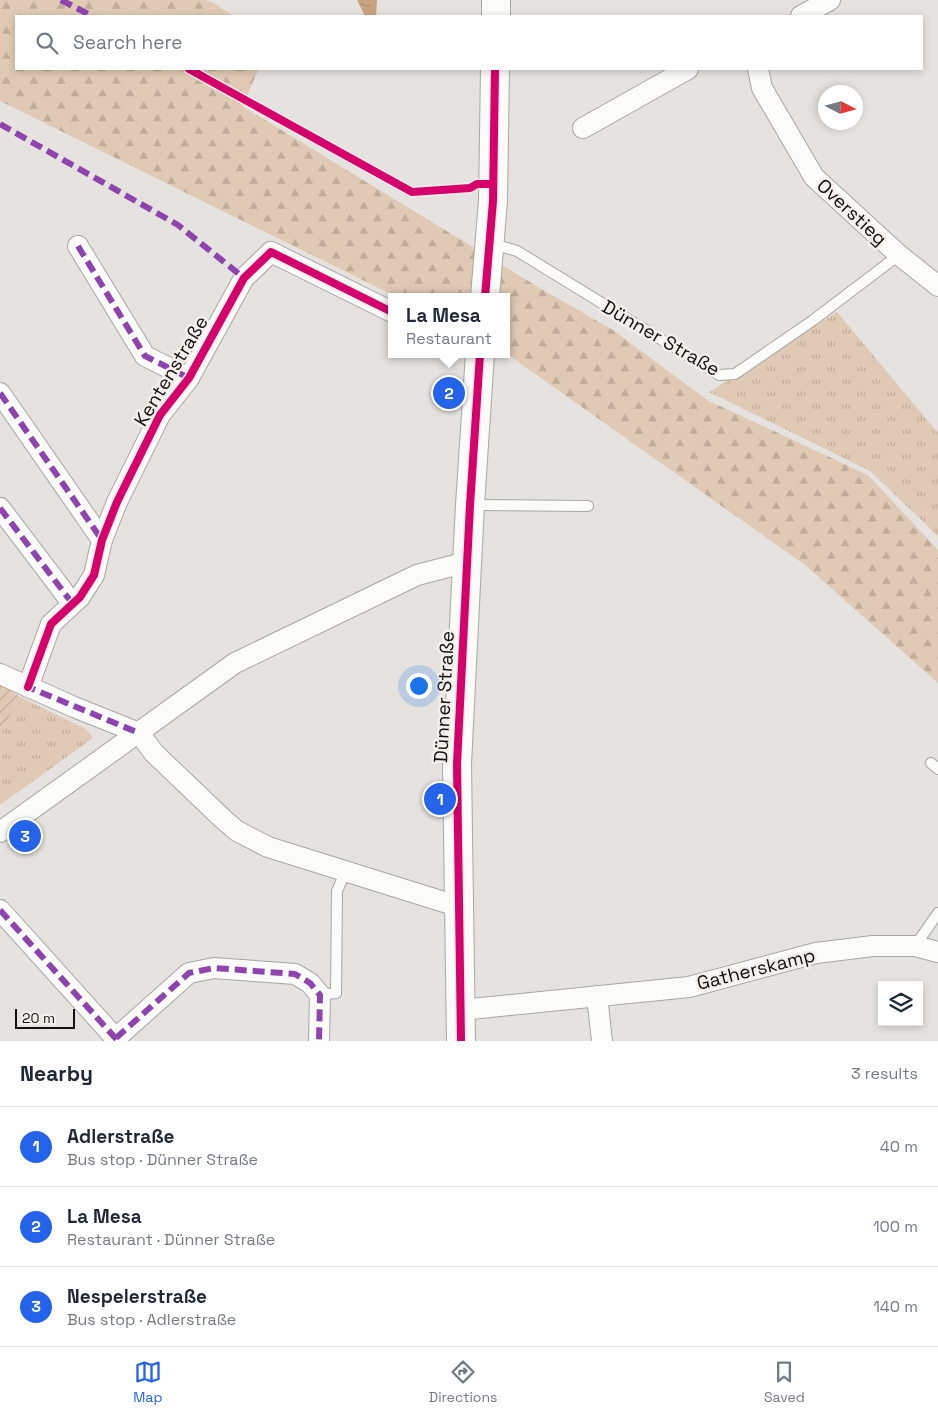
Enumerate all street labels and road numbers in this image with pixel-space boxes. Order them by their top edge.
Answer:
street label: Overstieg [812,173,892,251]
street label: Dünner Straße [598,294,724,382]
street label: Kentenstraße [128,311,214,431]
street label: Dünner Straße [428,630,460,764]
street label: Gatherskamp [694,942,818,996]

